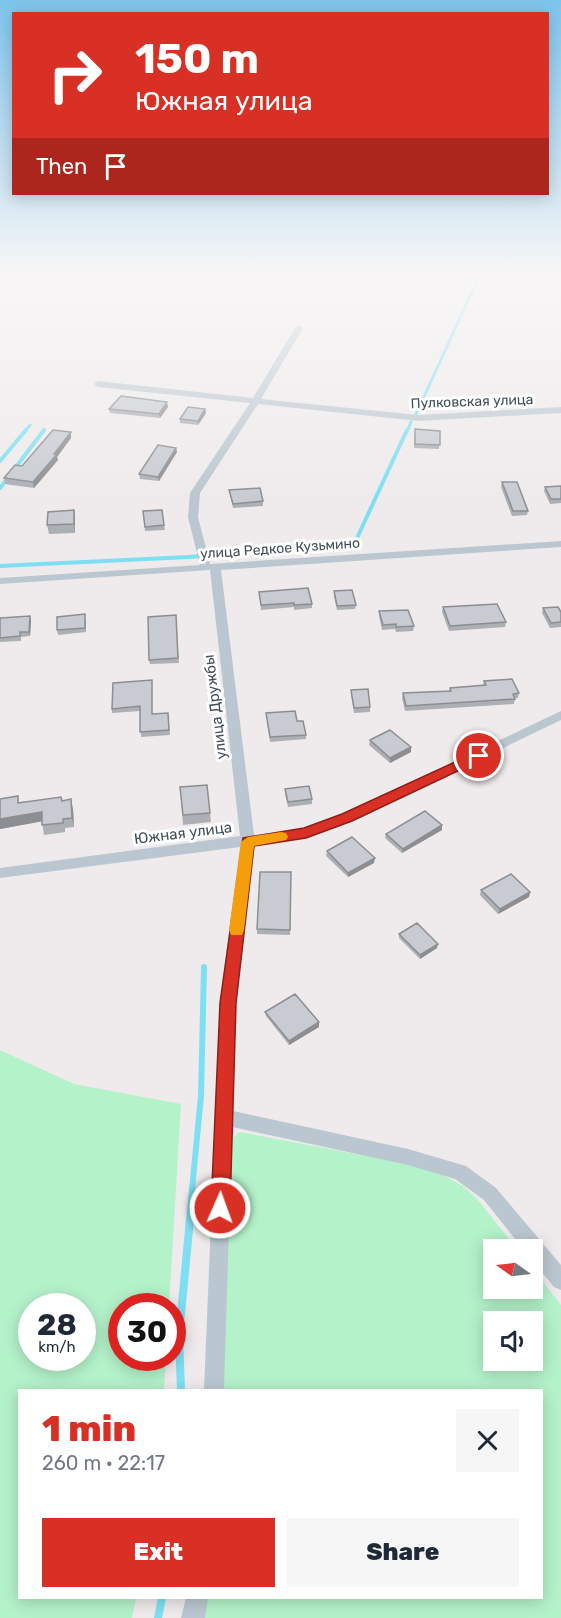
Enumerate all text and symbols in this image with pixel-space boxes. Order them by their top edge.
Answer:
text: 150 m [135,34,259,84]
icon: right [36,36,114,114]
text: Южная улица [135,85,313,117]
icon: arrive [99,150,132,183]
text: Then [36,153,87,180]
street label: Пулковская улица [410,391,534,412]
street label: улица Редкое Кузьмино [200,534,361,563]
street label: улица Дружбы [200,653,230,761]
pin [453,730,504,781]
icon: arrive [462,739,495,772]
street label: Южная улица [133,818,233,848]
position arrow [188,1176,252,1240]
north arrow [483,1239,543,1299]
map controls [483,1239,543,1371]
speed limit sign: 30 [108,1293,186,1371]
text: 28 [37,1307,77,1343]
button: sound [483,1311,543,1371]
text: km/h [38,1338,76,1356]
text: 1 min [42,1407,136,1450]
button: close [456,1409,519,1472]
text: 260 m · 22:17 [42,1451,165,1475]
button: Exit [42,1518,275,1587]
button: Share [287,1518,519,1587]

